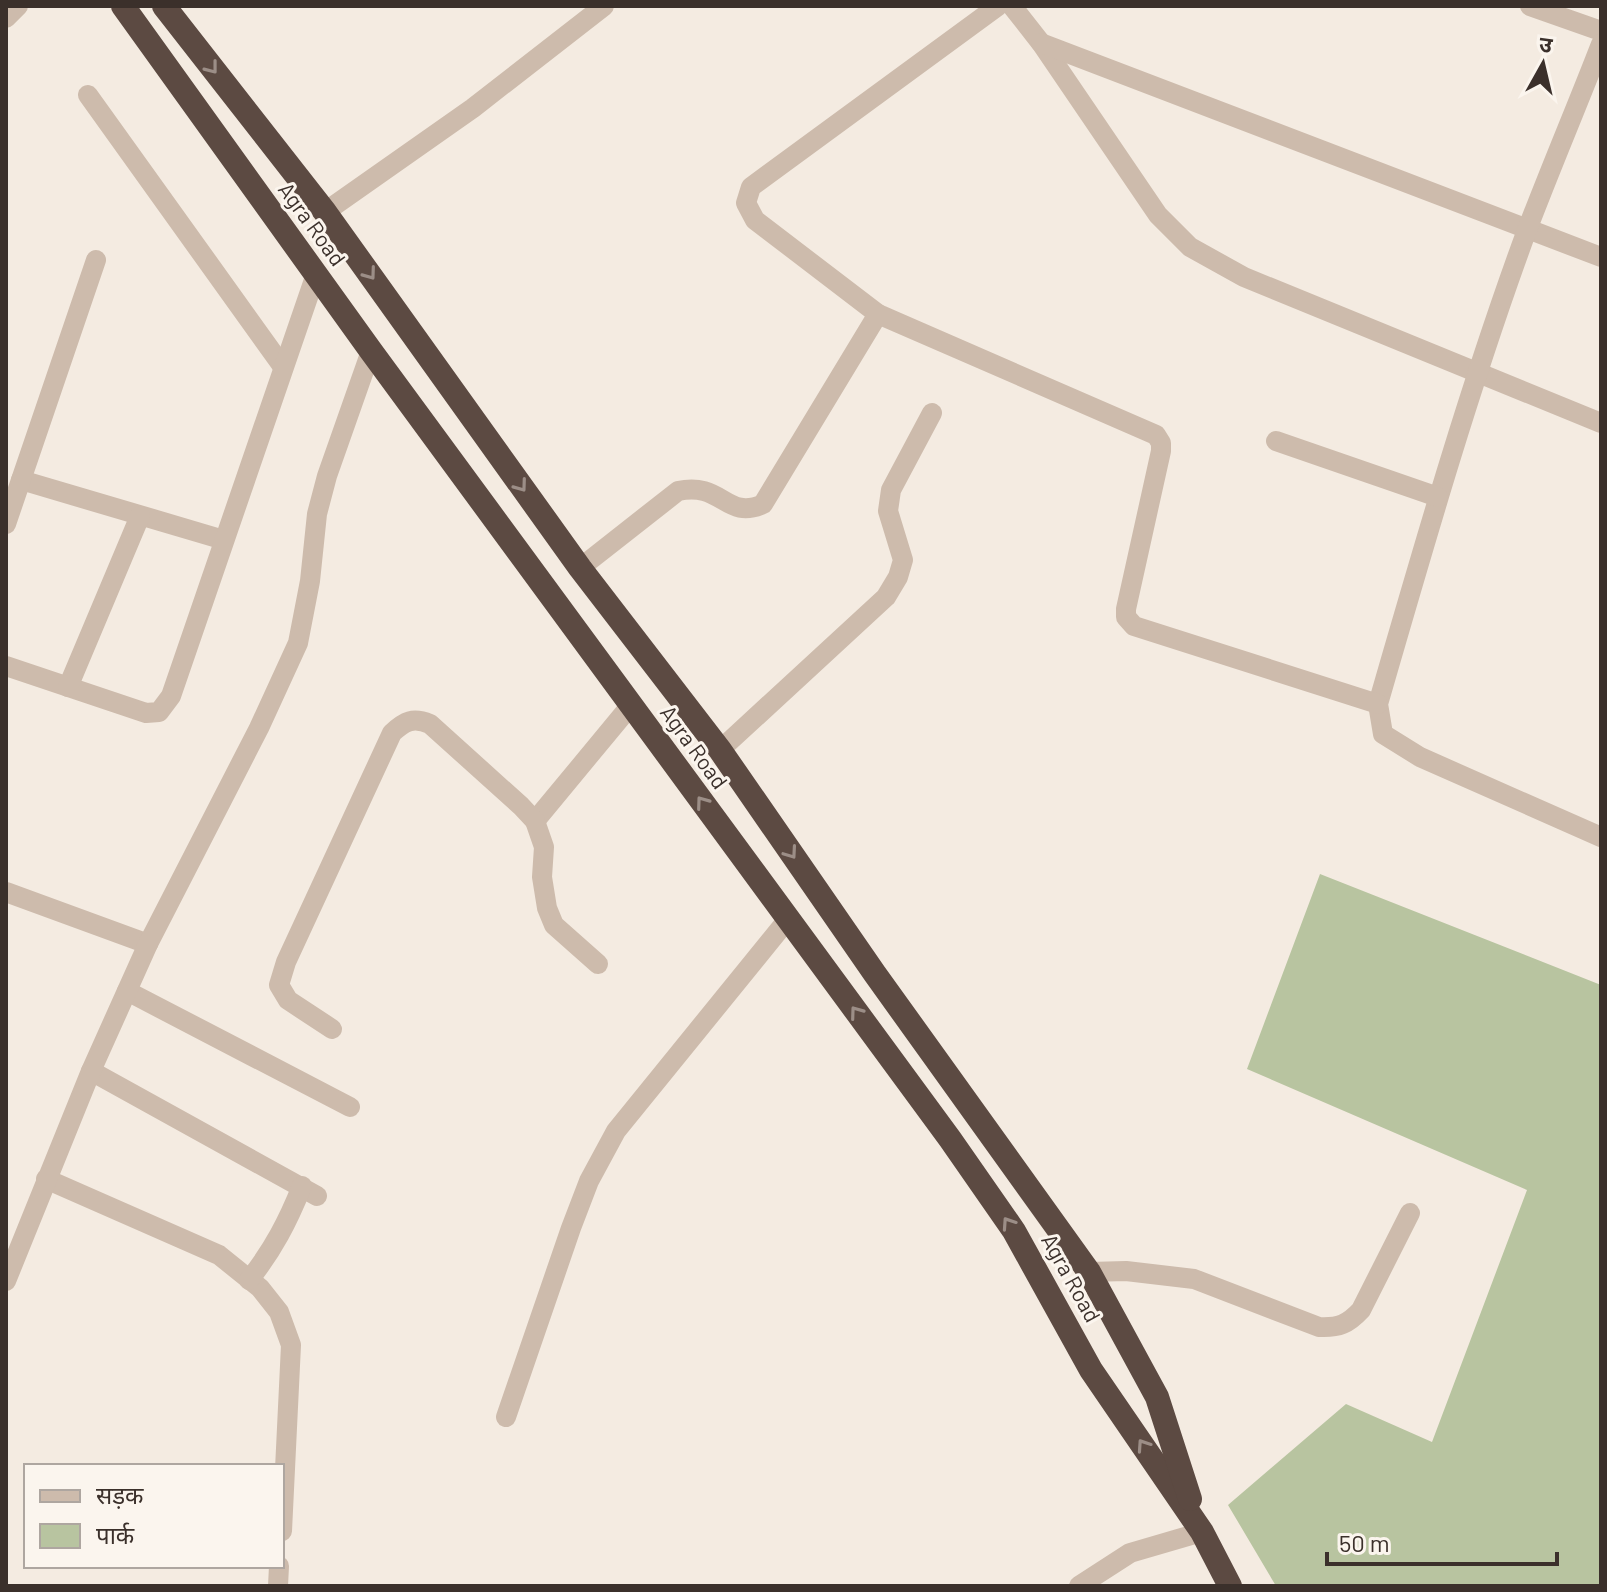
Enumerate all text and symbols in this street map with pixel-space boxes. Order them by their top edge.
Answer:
north arrow [1503,24,1583,104]
text: उ [1538,29,1555,57]
one-way arrow [202,59,217,73]
street label: Agra Road [274,177,352,270]
one-way arrow [360,266,375,280]
one-way arrow [511,477,526,491]
street label: Agra Road [656,700,734,793]
one-way arrow [698,796,712,811]
one-way arrow [781,844,796,858]
one-way arrow [851,1006,866,1020]
one-way arrow [1003,1217,1018,1231]
street label: Agra Road [1037,1229,1107,1326]
one-way arrow [1138,1439,1153,1453]
legend [24,1464,284,1568]
text: सड़क [96,1480,144,1509]
scale bar [1327,1516,1557,1566]
text: पार्क [96,1520,135,1549]
text: 50 m [1339,1528,1390,1557]

